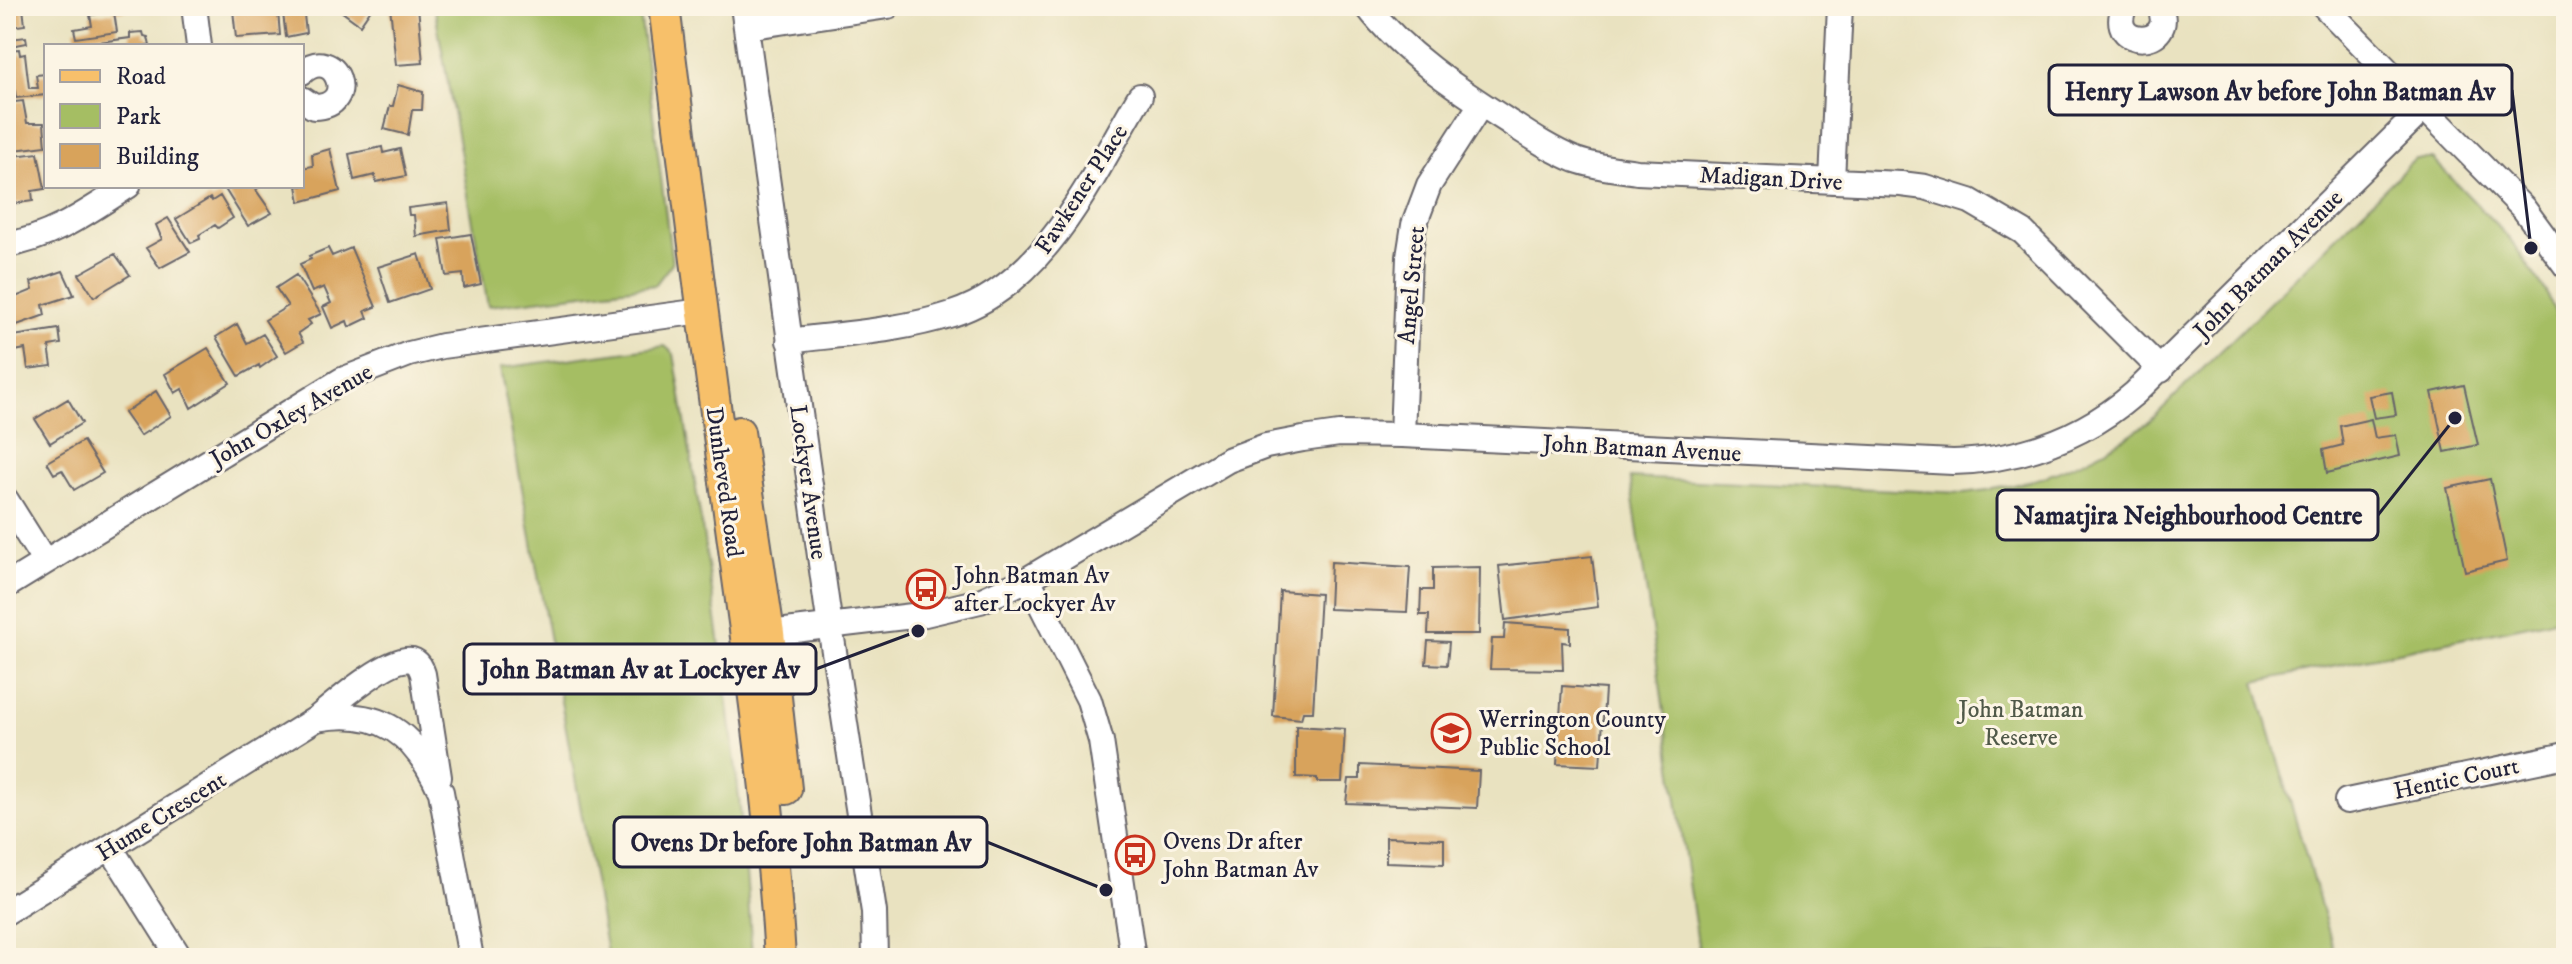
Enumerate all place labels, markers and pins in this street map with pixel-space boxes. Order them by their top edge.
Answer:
callout: Henry Lawson Av before John Batman Av [2049,65,2512,115]
callout: Namatjira Neighbourhood Centre [1997,490,2378,540]
place label: John Batman Av after Lockyer Av [952,561,1116,619]
bus stop icon: John Batman Av after Lockyer Av [905,568,947,610]
callout: John Batman Av at Lockyer Av [464,644,816,694]
place label: Werrington County Public School [1478,705,1666,763]
school or university icon: Werrington County Public School [1430,712,1472,754]
callout: Ovens Dr before John Batman Av [614,817,987,867]
place label: Ovens Dr after John Batman Av [1161,827,1319,885]
bus stop icon: Ovens Dr after John Batman Av [1114,834,1156,876]

